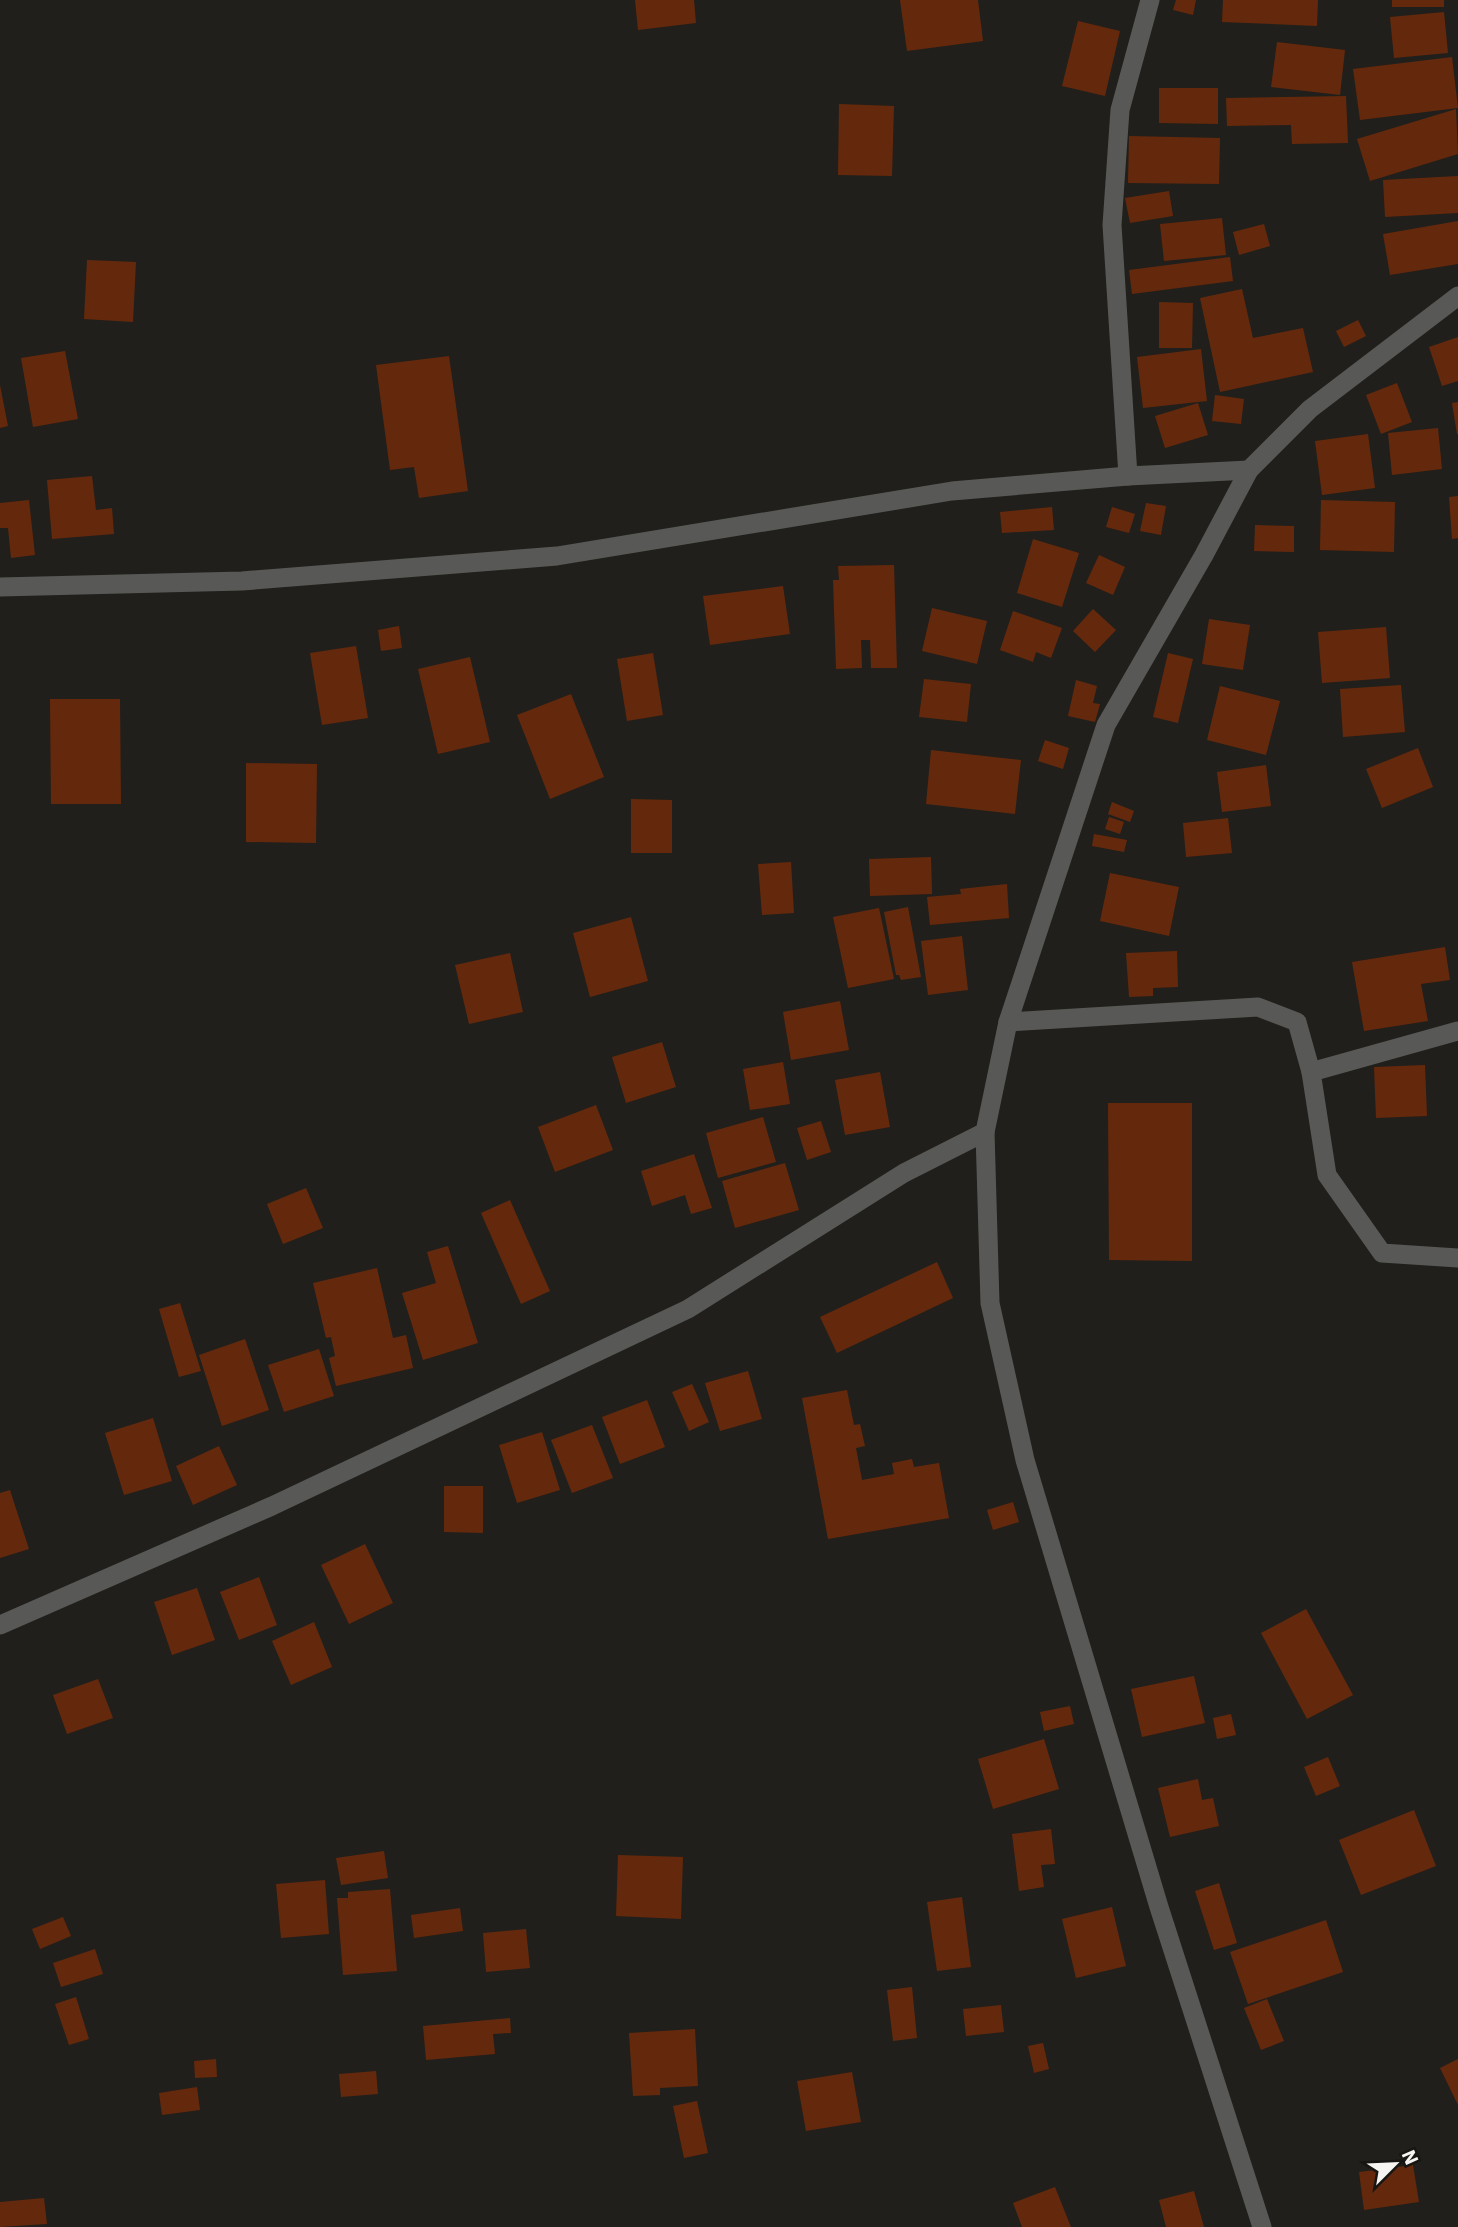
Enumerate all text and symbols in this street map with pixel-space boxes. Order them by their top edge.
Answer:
north arrow [1360,2129,1430,2199]
text: N [1397,2146,1424,2168]

